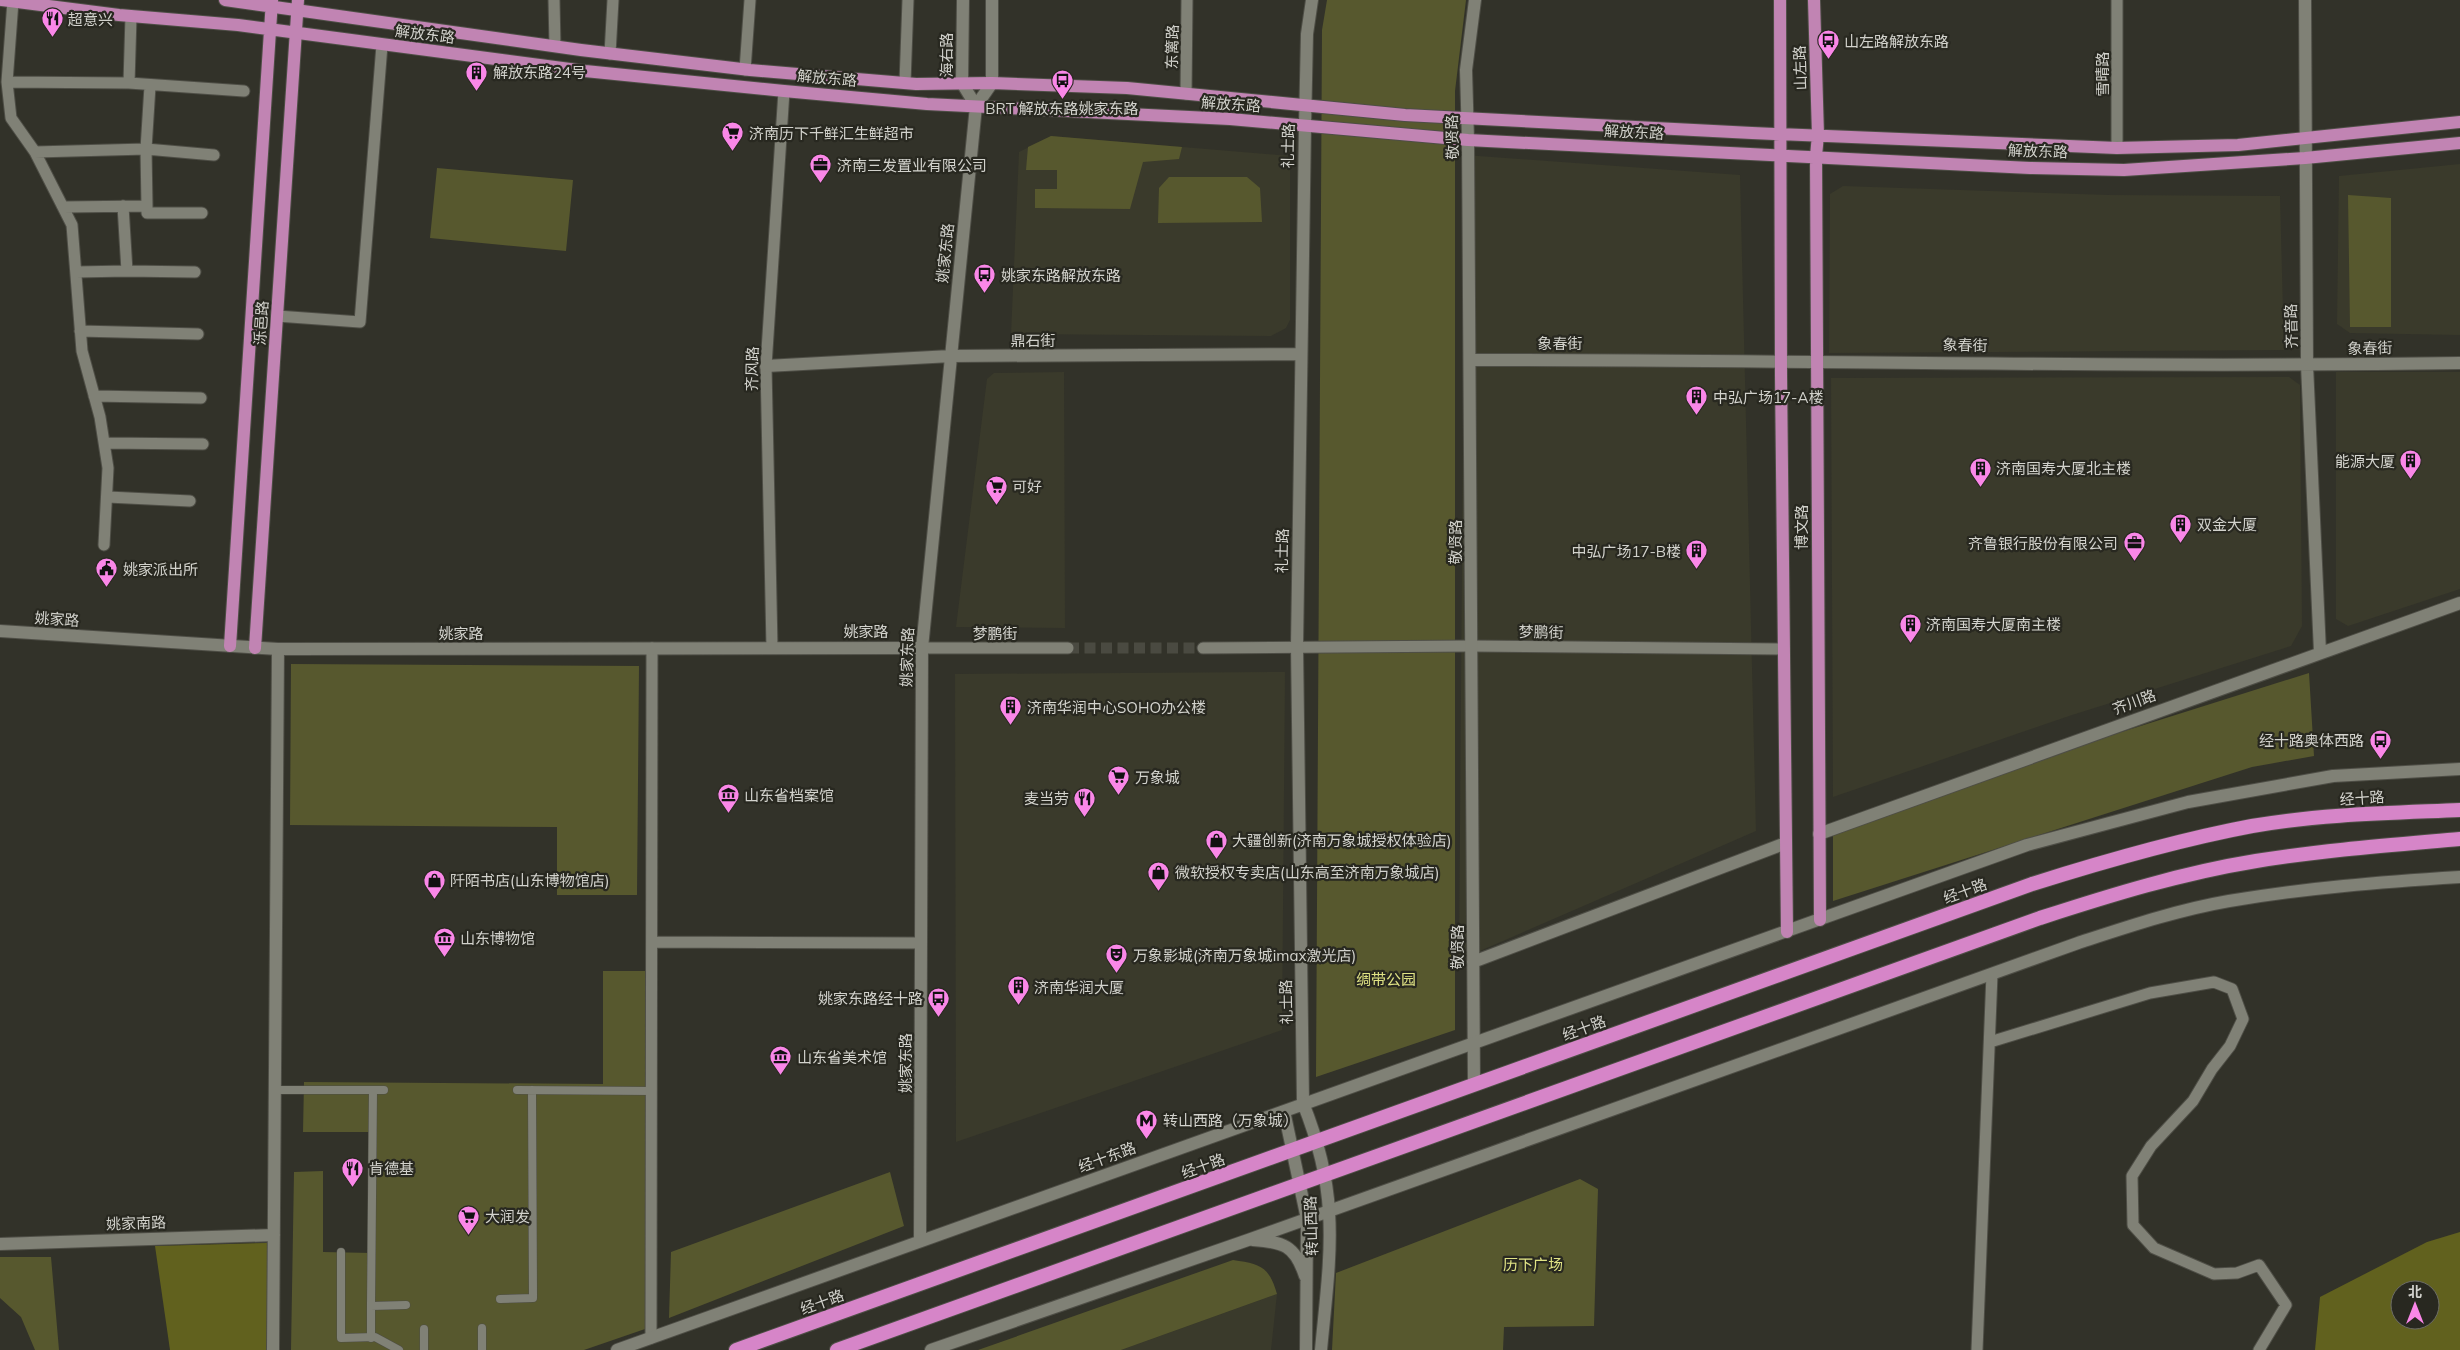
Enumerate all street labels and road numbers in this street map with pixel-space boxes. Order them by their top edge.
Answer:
street label: 解放东路 [394,21,456,47]
street label: 东篱路 [1162,24,1182,70]
street label: 海右路 [937,32,956,78]
street label: 山左路 [1790,45,1810,91]
street label: 雪晴路 [2093,51,2112,97]
street label: 解放东路 [796,66,858,90]
street label: 解放东路 [1200,92,1262,116]
street label: 敬贤路 [1442,114,1462,160]
street label: 解放东路 [1604,121,1664,143]
street label: 礼士路 [1278,123,1298,169]
street label: 解放东路 [2008,140,2068,162]
street label: 姚家东路 [932,222,958,284]
street label: 泺邑路 [250,300,272,346]
street label: 齐音路 [2281,303,2301,349]
street label: 鼎石街 [1010,331,1056,350]
street label: 象春街 [1537,334,1583,353]
street label: 象春街 [1942,335,1988,355]
street label: 象春街 [2347,338,2393,358]
street label: 齐风路 [742,346,762,392]
street label: 博文路 [1792,504,1811,550]
street label: 敬贤路 [1446,519,1465,565]
street label: 礼士路 [1272,528,1292,574]
street label: 姚家路 [34,608,80,630]
street label: 姚家路 [843,622,889,641]
street label: 梦鹏街 [1518,622,1564,642]
street label: 姚家路 [438,624,484,643]
street label: 梦鹏街 [972,624,1018,643]
street label: 姚家东路 [896,627,918,687]
street label: 齐川路 [2110,685,2158,719]
street label: 经十路 [2339,787,2385,809]
street label: 经十路 [1941,874,1989,908]
street label: 敬贤路 [1448,924,1467,970]
street label: 礼士路 [1276,979,1296,1025]
street label: 经十路 [1560,1011,1608,1045]
street label: 姚家东路 [896,1033,915,1093]
street label: 经十东路 [1076,1138,1138,1176]
street label: 经十路 [1179,1149,1227,1183]
street label: 转山西路 [1300,1196,1322,1256]
street label: 姚家南路 [106,1212,166,1234]
street label: 经十路 [798,1285,846,1319]

